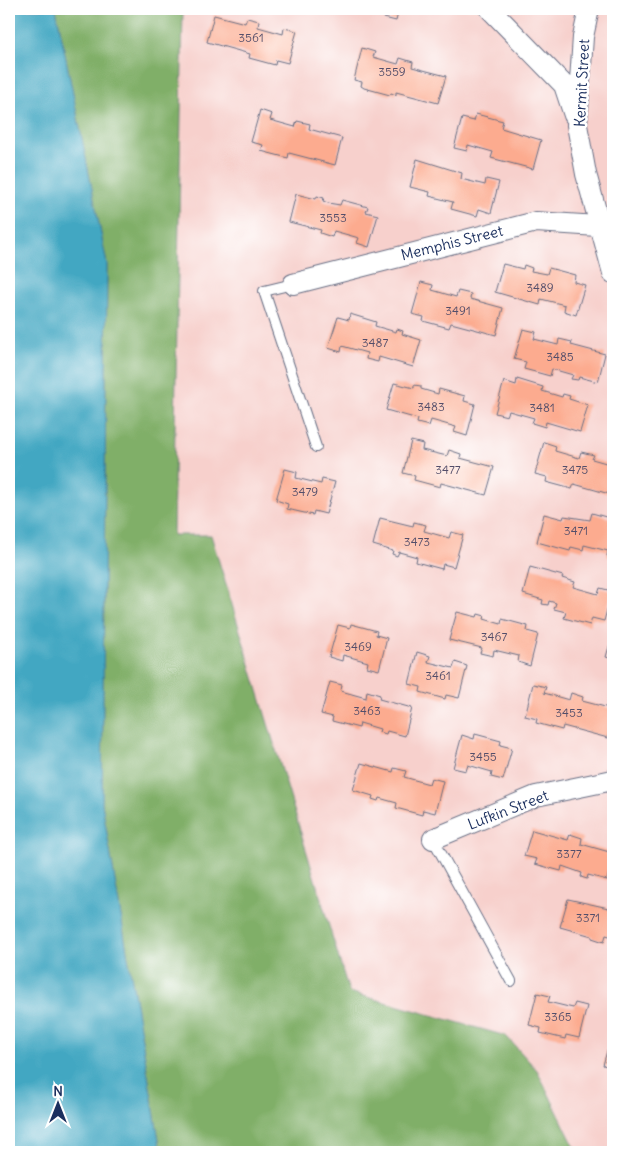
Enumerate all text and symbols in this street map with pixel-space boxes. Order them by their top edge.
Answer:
house number: 3561 [238,30,264,45]
street label: Kermit Street [570,38,593,128]
house number: 3559 [378,64,406,79]
house number: 3553 [319,210,347,225]
street label: Memphis Street [399,221,505,264]
house number: 3489 [526,280,554,295]
house number: 3491 [445,303,471,318]
house number: 3487 [362,335,388,350]
house number: 3485 [546,349,574,364]
house number: 3483 [417,399,445,414]
house number: 3481 [529,400,555,415]
house number: 3477 [435,462,461,477]
house number: 3475 [562,462,588,477]
house number: 3479 [292,484,318,499]
house number: 3471 [564,523,588,538]
house number: 3473 [404,534,430,549]
house number: 3467 [481,629,507,644]
house number: 3469 [344,639,372,654]
house number: 3461 [425,668,451,683]
house number: 3463 [353,703,381,718]
house number: 3453 [555,705,583,720]
house number: 3455 [469,749,497,764]
street label: Lufkin Street [465,785,551,834]
house number: 3377 [556,846,582,861]
house number: 3371 [576,910,600,925]
house number: 3365 [544,1009,572,1024]
north arrow [32,1078,82,1128]
text: N [53,1082,63,1100]

